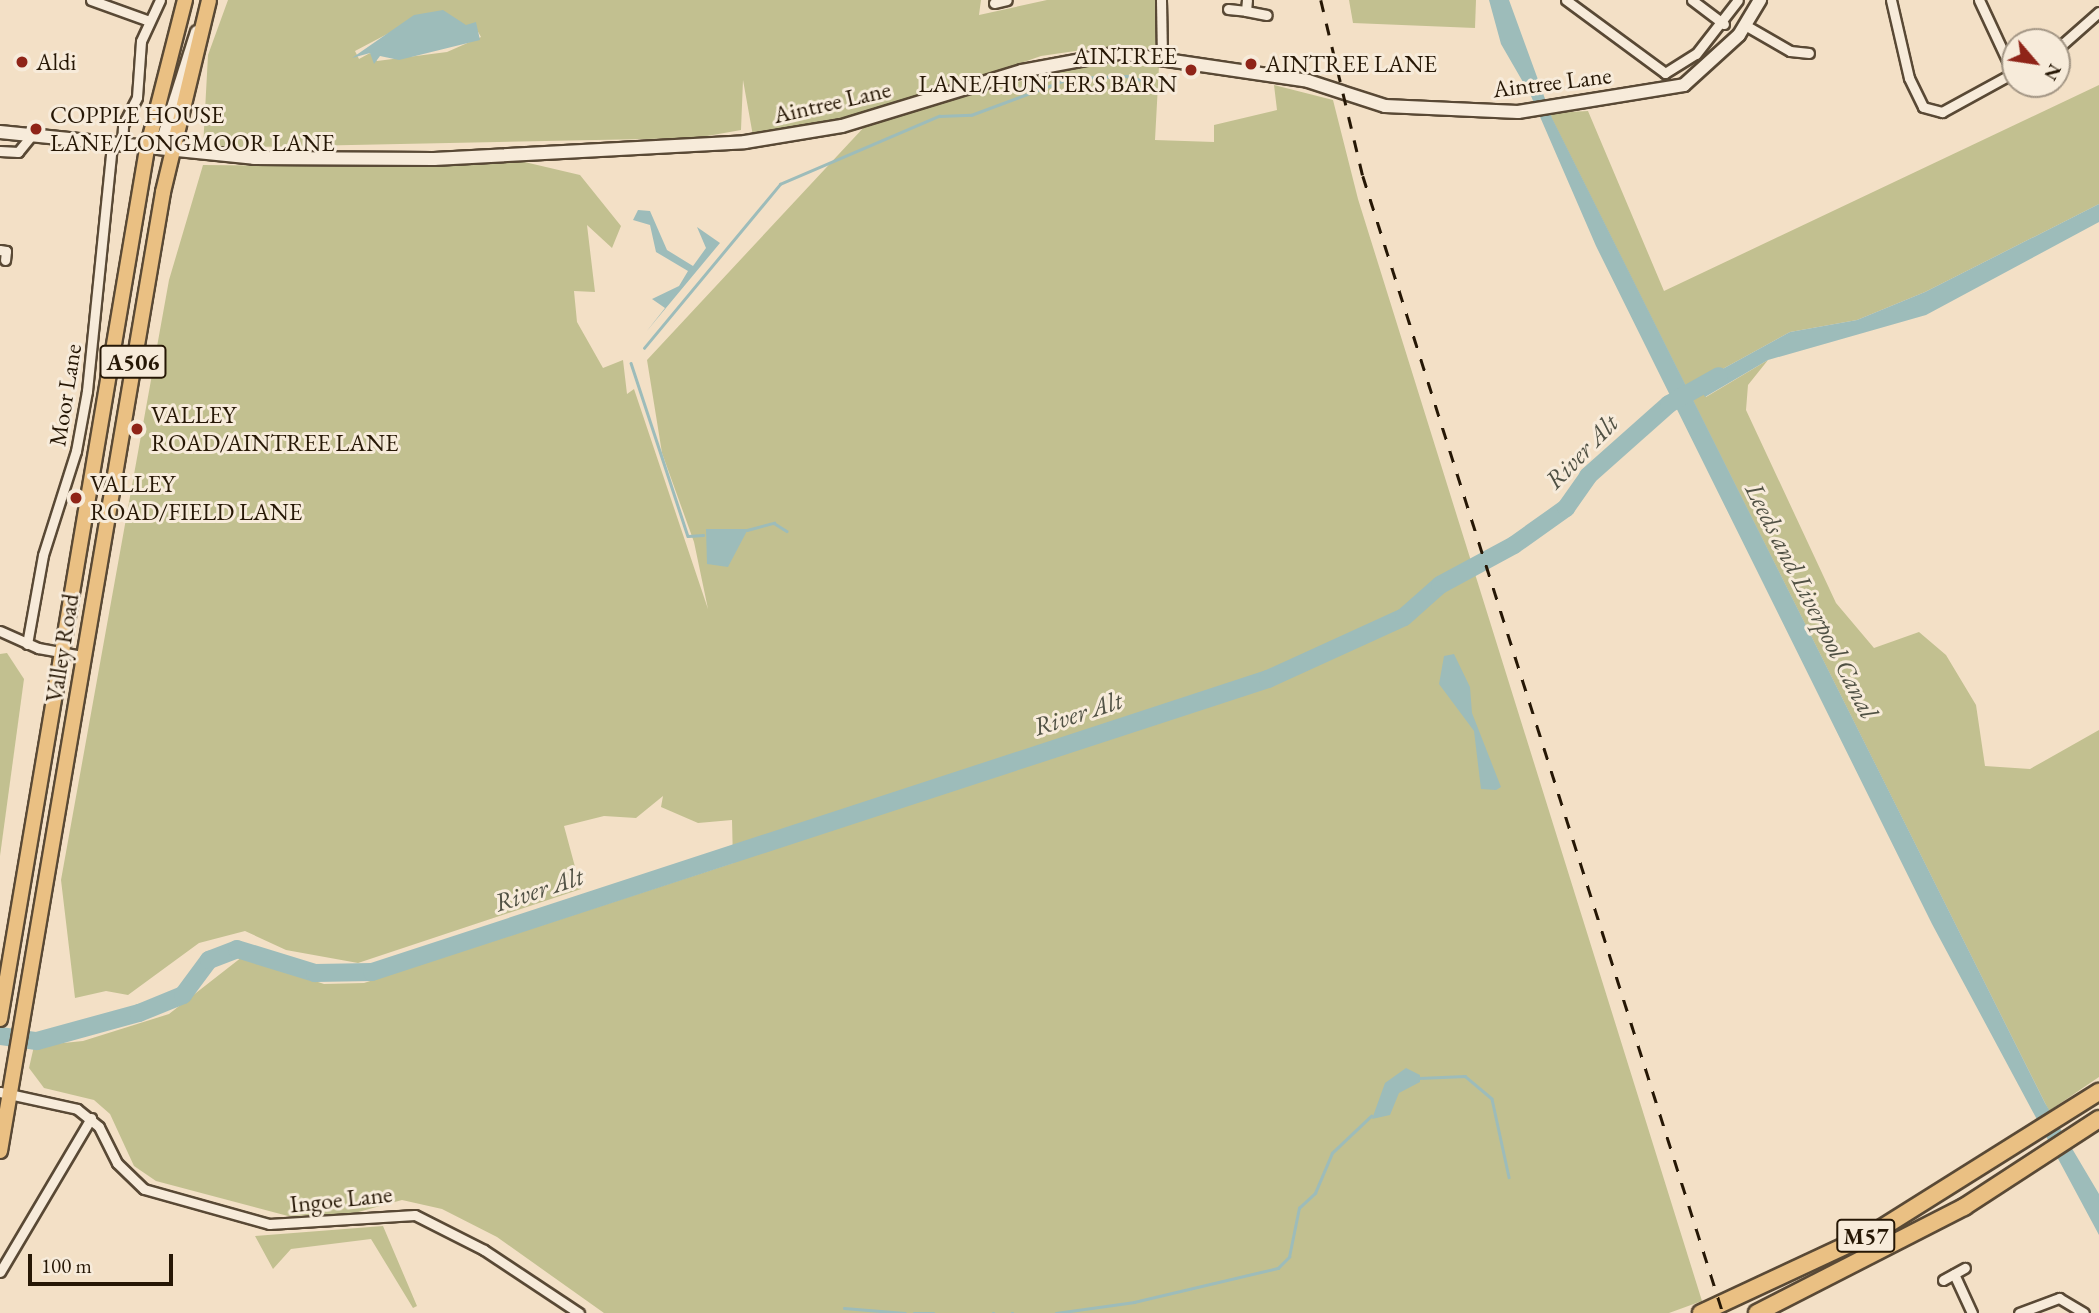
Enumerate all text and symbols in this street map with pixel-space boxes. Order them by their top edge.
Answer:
north arrow [2001,28,2071,98]
place label: AINTREE LANE/HUNTERS BARN [919,42,1177,98]
place label: Aldi [36,48,76,76]
place label: AINTREE LANE [1265,50,1437,78]
marker: Aldi [14,54,30,70]
marker: AINTREE LANE [1243,56,1259,72]
street label: Aintree Lane [1491,60,1613,104]
text: N [2038,60,2068,85]
marker: AINTREE LANE/HUNTERS BARN [1183,62,1199,78]
street label: Aintree Lane [770,75,894,129]
place label: COPPLE HOUSE LANE/LONGMOOR LANE [50,101,335,157]
marker: COPPLE HOUSE LANE/LONGMOOR LANE [28,121,44,137]
street label: Moor Lane [43,342,87,448]
road number: A506 [98,342,168,382]
place label: VALLEY ROAD/AINTREE LANE [151,401,399,457]
water label: River Alt [1539,408,1625,496]
marker: VALLEY ROAD/AINTREE LANE [129,421,145,437]
place label: VALLEY ROAD/FIELD LANE [90,470,302,526]
water label: Leeds and Liverpool Canal [1738,478,1884,724]
marker: VALLEY ROAD/FIELD LANE [68,490,84,506]
street label: Valley Road [39,592,85,704]
water label: River Alt [1029,685,1127,743]
water label: River Alt [490,861,588,919]
street label: Ingoe Lane [288,1179,394,1219]
road number: M57 [1836,1217,1896,1256]
scale bar [32,1240,177,1284]
text: 100 m [41,1252,92,1279]

